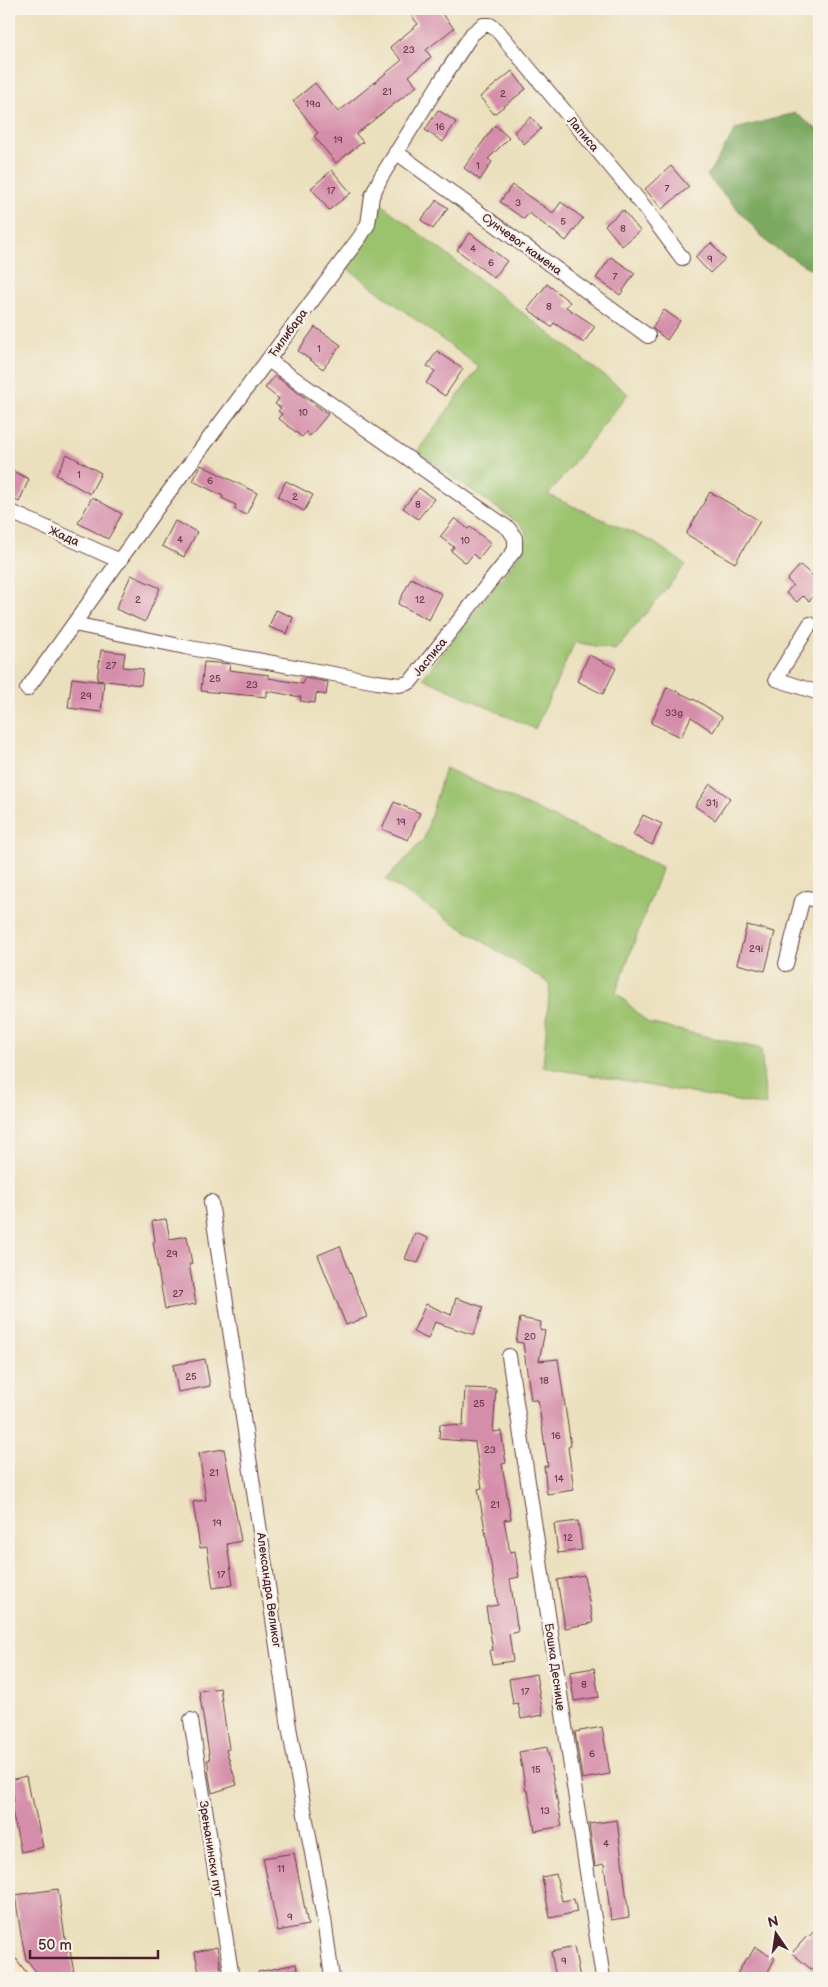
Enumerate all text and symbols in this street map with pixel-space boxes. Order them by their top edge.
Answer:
house number: 23 [403,44,415,56]
house number: 21 [382,86,392,98]
house number: 2 [500,88,506,100]
house number: 19a [305,98,321,110]
street label: Лаписа [563,113,602,155]
house number: 16 [435,121,445,133]
house number: 19 [333,134,343,146]
house number: 1 [476,160,480,172]
house number: 7 [665,183,670,195]
house number: 17 [327,185,335,197]
house number: 3 [515,197,521,209]
street label: Сунчевог камена [479,210,565,279]
house number: 5 [560,216,566,228]
house number: 8 [620,223,626,235]
house number: 4 [470,243,476,255]
house number: 9 [707,253,713,265]
house number: 6 [488,257,494,269]
house number: 7 [613,271,618,283]
house number: 8 [546,301,552,313]
street label: Ћилибара [266,306,311,361]
house number: 1 [317,343,321,355]
house number: 10 [298,407,308,419]
house number: 1 [77,469,81,481]
house number: 6 [207,475,213,487]
house number: 2 [292,491,298,503]
house number: 8 [415,499,421,511]
street label: Жада [46,523,81,550]
house number: 4 [177,534,183,546]
house number: 10 [460,535,470,547]
house number: 2 [135,594,141,606]
house number: 12 [415,594,425,606]
street label: Јасписа [410,635,450,680]
house number: 27 [106,660,116,672]
house number: 25 [209,673,221,685]
house number: 23 [246,679,258,691]
house number: 29 [80,690,92,702]
house number: 33g [665,707,683,719]
house number: 31j [706,797,718,809]
house number: 19 [396,816,406,828]
house number: 29i [749,943,763,955]
house number: 29 [166,1248,178,1260]
house number: 27 [173,1288,183,1300]
house number: 20 [524,1331,536,1343]
house number: 25 [185,1371,197,1383]
house number: 18 [539,1375,549,1387]
house number: 25 [473,1398,485,1410]
house number: 16 [551,1430,561,1442]
house number: 23 [484,1444,496,1456]
house number: 21 [209,1467,219,1479]
house number: 14 [554,1473,564,1485]
house number: 21 [490,1499,500,1511]
house number: 19 [212,1517,222,1529]
street label: Александра Великог [253,1531,284,1649]
house number: 12 [563,1532,573,1544]
house number: 17 [217,1569,225,1581]
street label: Бошка Деснице [541,1622,568,1712]
house number: 8 [581,1679,587,1691]
house number: 17 [521,1686,529,1698]
house number: 6 [589,1748,595,1760]
house number: 15 [531,1764,541,1776]
street label: Зрењанински пут [195,1800,226,1899]
house number: 13 [540,1805,550,1817]
house number: 4 [603,1838,609,1850]
house number: 11 [277,1863,285,1875]
north arrow [750,1910,800,1960]
house number: 9 [287,1911,293,1923]
text: N [766,1912,780,1931]
scale bar [30,1927,158,1959]
text: 50 m [38,1936,72,1955]
house number: 9 [561,1955,567,1967]

